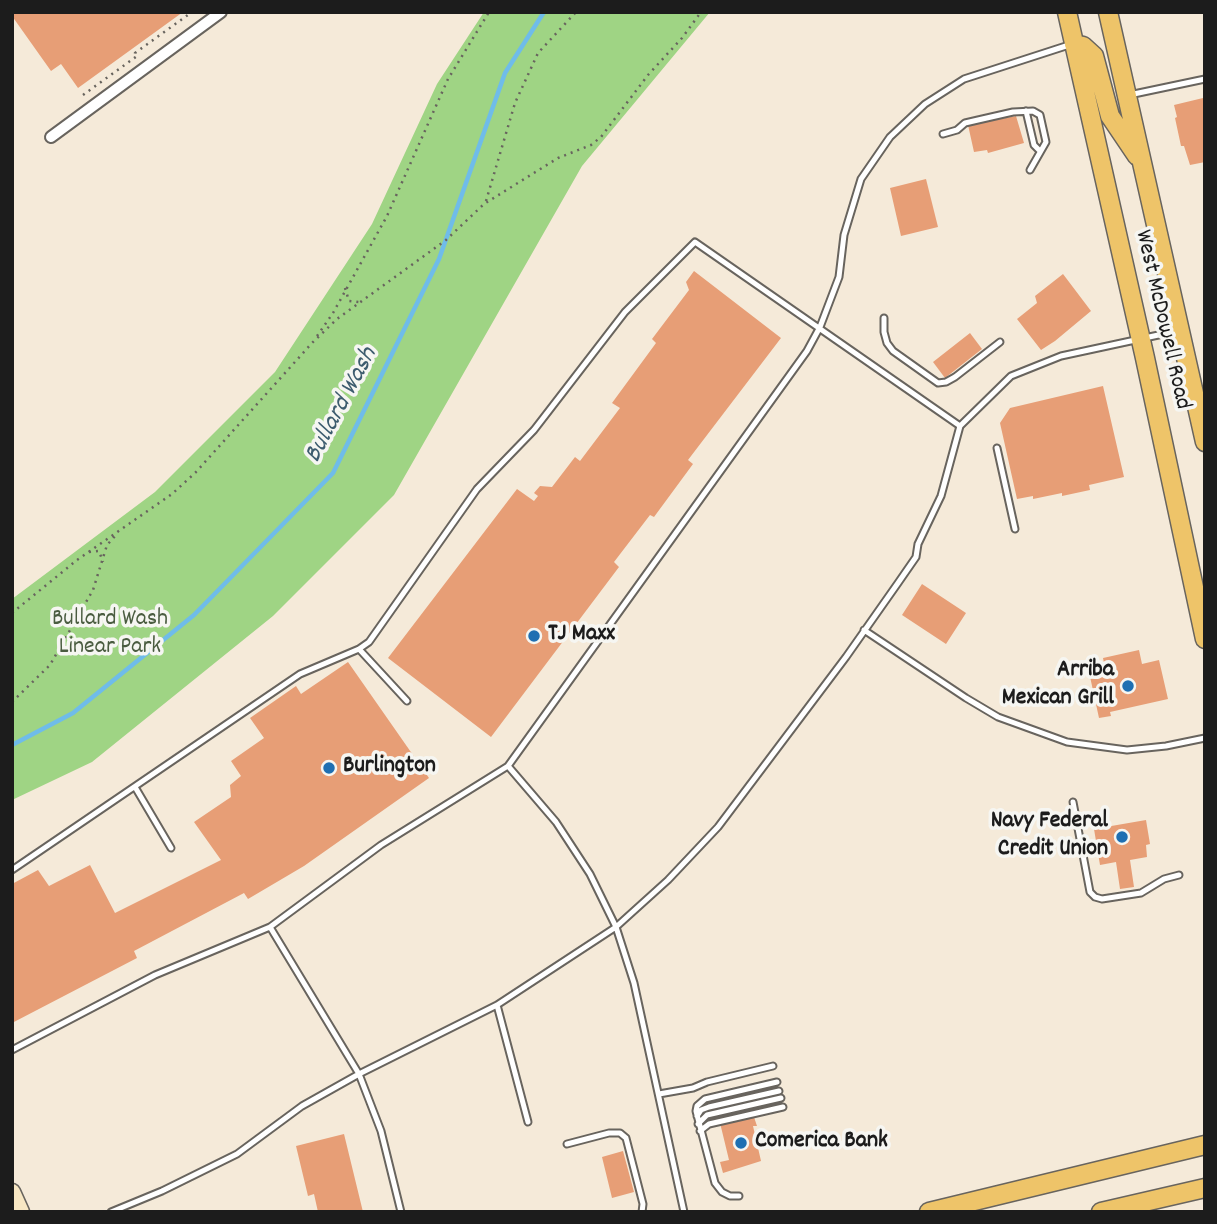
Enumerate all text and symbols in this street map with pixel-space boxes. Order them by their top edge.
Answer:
street label: West McDowell Road [1126,227,1196,413]
water label: Bullard Wash [300,343,386,469]
park label: Bullard Wash Linear Park [52,607,168,663]
place label: TJ Maxx [548,622,615,650]
marker: TJ Maxx [526,628,542,644]
place label: Arriba Mexican Grill [1002,658,1114,714]
marker: Arriba Mexican Grill [1120,678,1136,694]
place label: Burlington [343,754,436,782]
marker: Burlington [321,760,337,776]
place label: Navy Federal Credit Union [991,809,1108,865]
marker: Navy Federal Credit Union [1114,829,1130,845]
place label: Comerica Bank [755,1129,888,1157]
marker: Comerica Bank [733,1135,749,1151]

